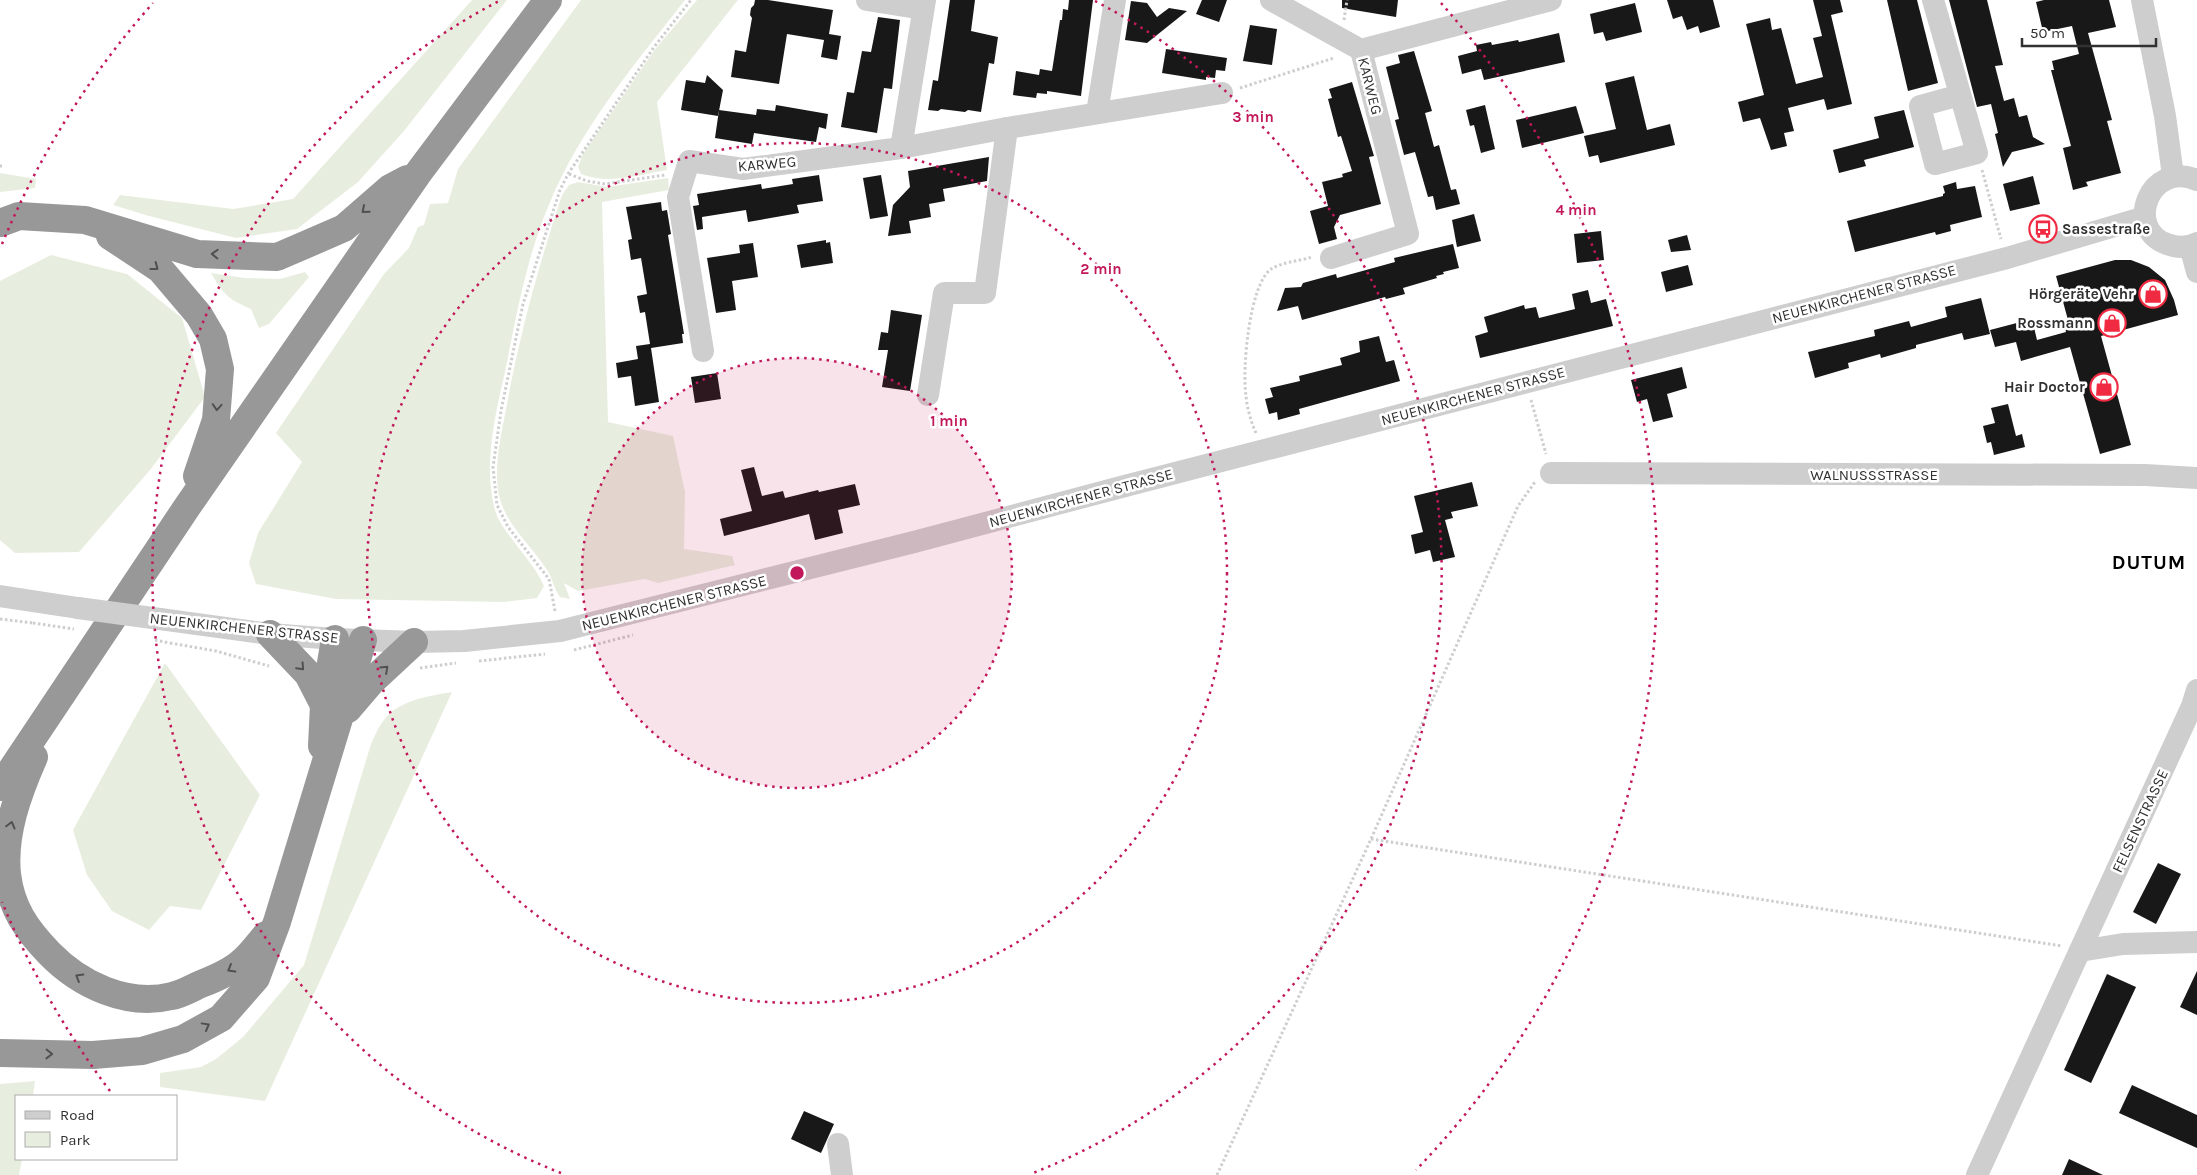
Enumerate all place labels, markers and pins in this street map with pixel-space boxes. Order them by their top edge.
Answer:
bus stop icon: Sassestraße [2028,214,2058,244]
place label: Sassestraße [2062,220,2150,238]
shop icon: Hörgeräte Vehr [2138,279,2168,309]
place label: Hörgeräte Vehr [2029,285,2134,303]
shop icon: Rossmann [2097,308,2127,338]
place label: Rossmann [2017,314,2093,332]
shop icon: Hair Doctor [2089,372,2119,402]
place label: Hair Doctor [2004,378,2085,396]
centre of rings [788,564,806,582]

